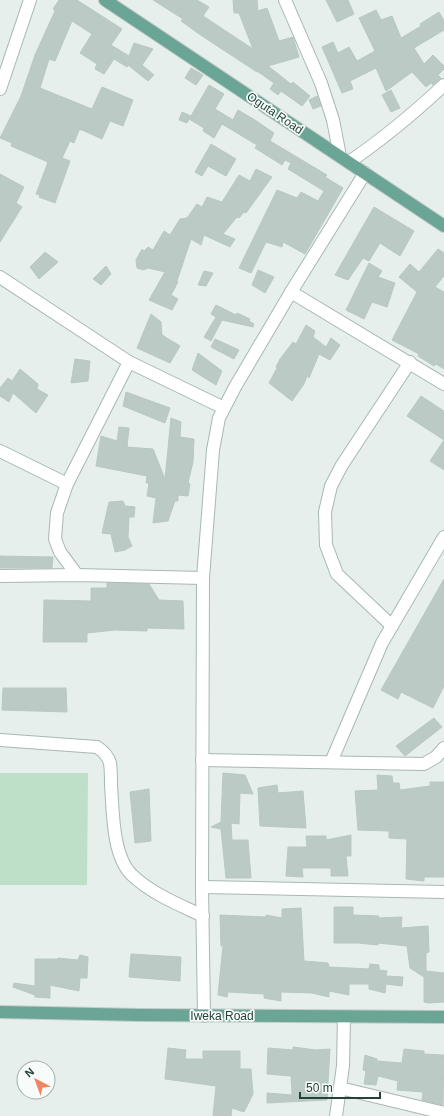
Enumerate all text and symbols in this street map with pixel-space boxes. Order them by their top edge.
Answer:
street label: Oguta Road [244,89,306,137]
street label: Iweka Road [190,1009,254,1023]
north arrow [16,1060,56,1100]
text: N [23,1065,36,1080]
scale bar [300,1074,380,1100]
text: 50 m [306,1081,333,1095]

